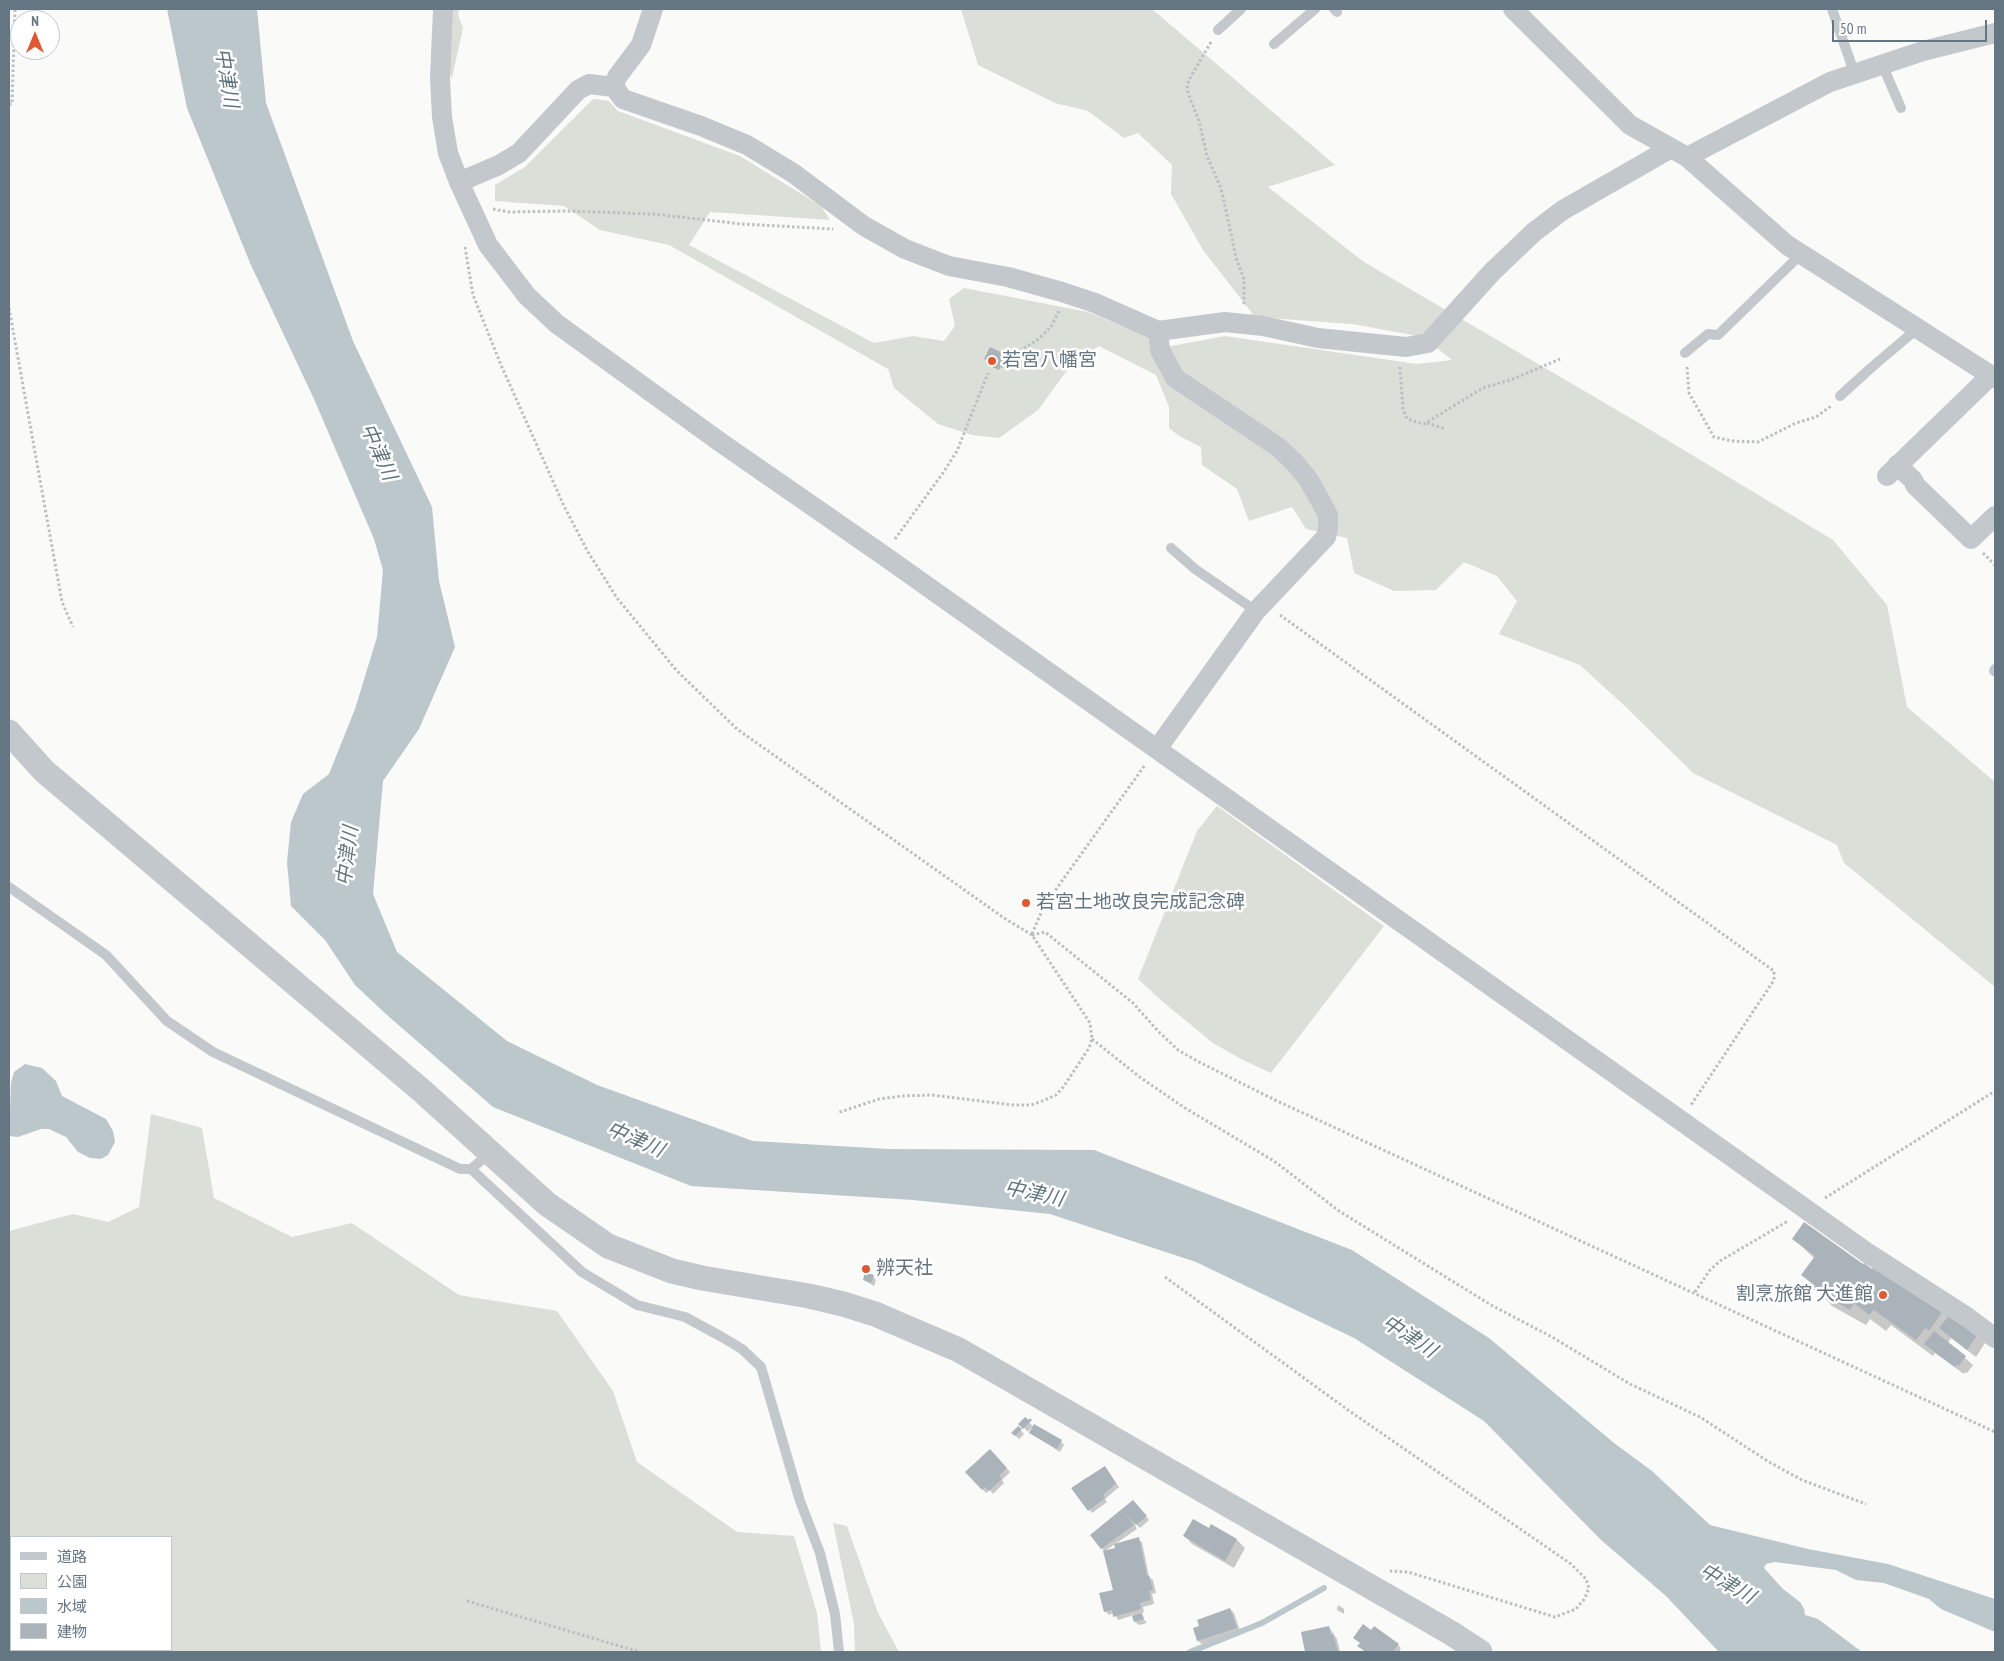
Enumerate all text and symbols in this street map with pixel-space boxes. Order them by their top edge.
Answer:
north arrow [10,10,60,60]
scale bar [1834,10,1989,42]
text: N [31,12,39,30]
text: 50 m [1840,19,1866,38]
water label: 中津川 [209,46,243,110]
place label: 若宮八幡宮 [1002,350,1097,372]
marker: 若宮八幡宮 [986,355,998,367]
water label: 中津川 [355,420,401,484]
water label: 中津川 [332,825,364,887]
place label: 若宮土地改良完成記念碑 [1036,892,1245,914]
marker: 若宮土地改良完成記念碑 [1020,897,1032,909]
water label: 中津川 [603,1117,667,1163]
water label: 中津川 [1002,1176,1066,1212]
place label: 辨天社 [876,1258,933,1280]
marker: 辨天社 [860,1263,872,1275]
place label: 割烹旅館 大進館 [1736,1284,1873,1306]
marker: 割烹旅館 大進館 [1877,1289,1889,1301]
water label: 中津川 [1377,1311,1441,1363]
legend [10,1536,172,1651]
text: 道路 [57,1547,87,1566]
water label: 中津川 [1695,1559,1759,1609]
text: 公園 [57,1572,87,1591]
text: 水域 [57,1597,87,1616]
text: 建物 [57,1622,87,1641]

